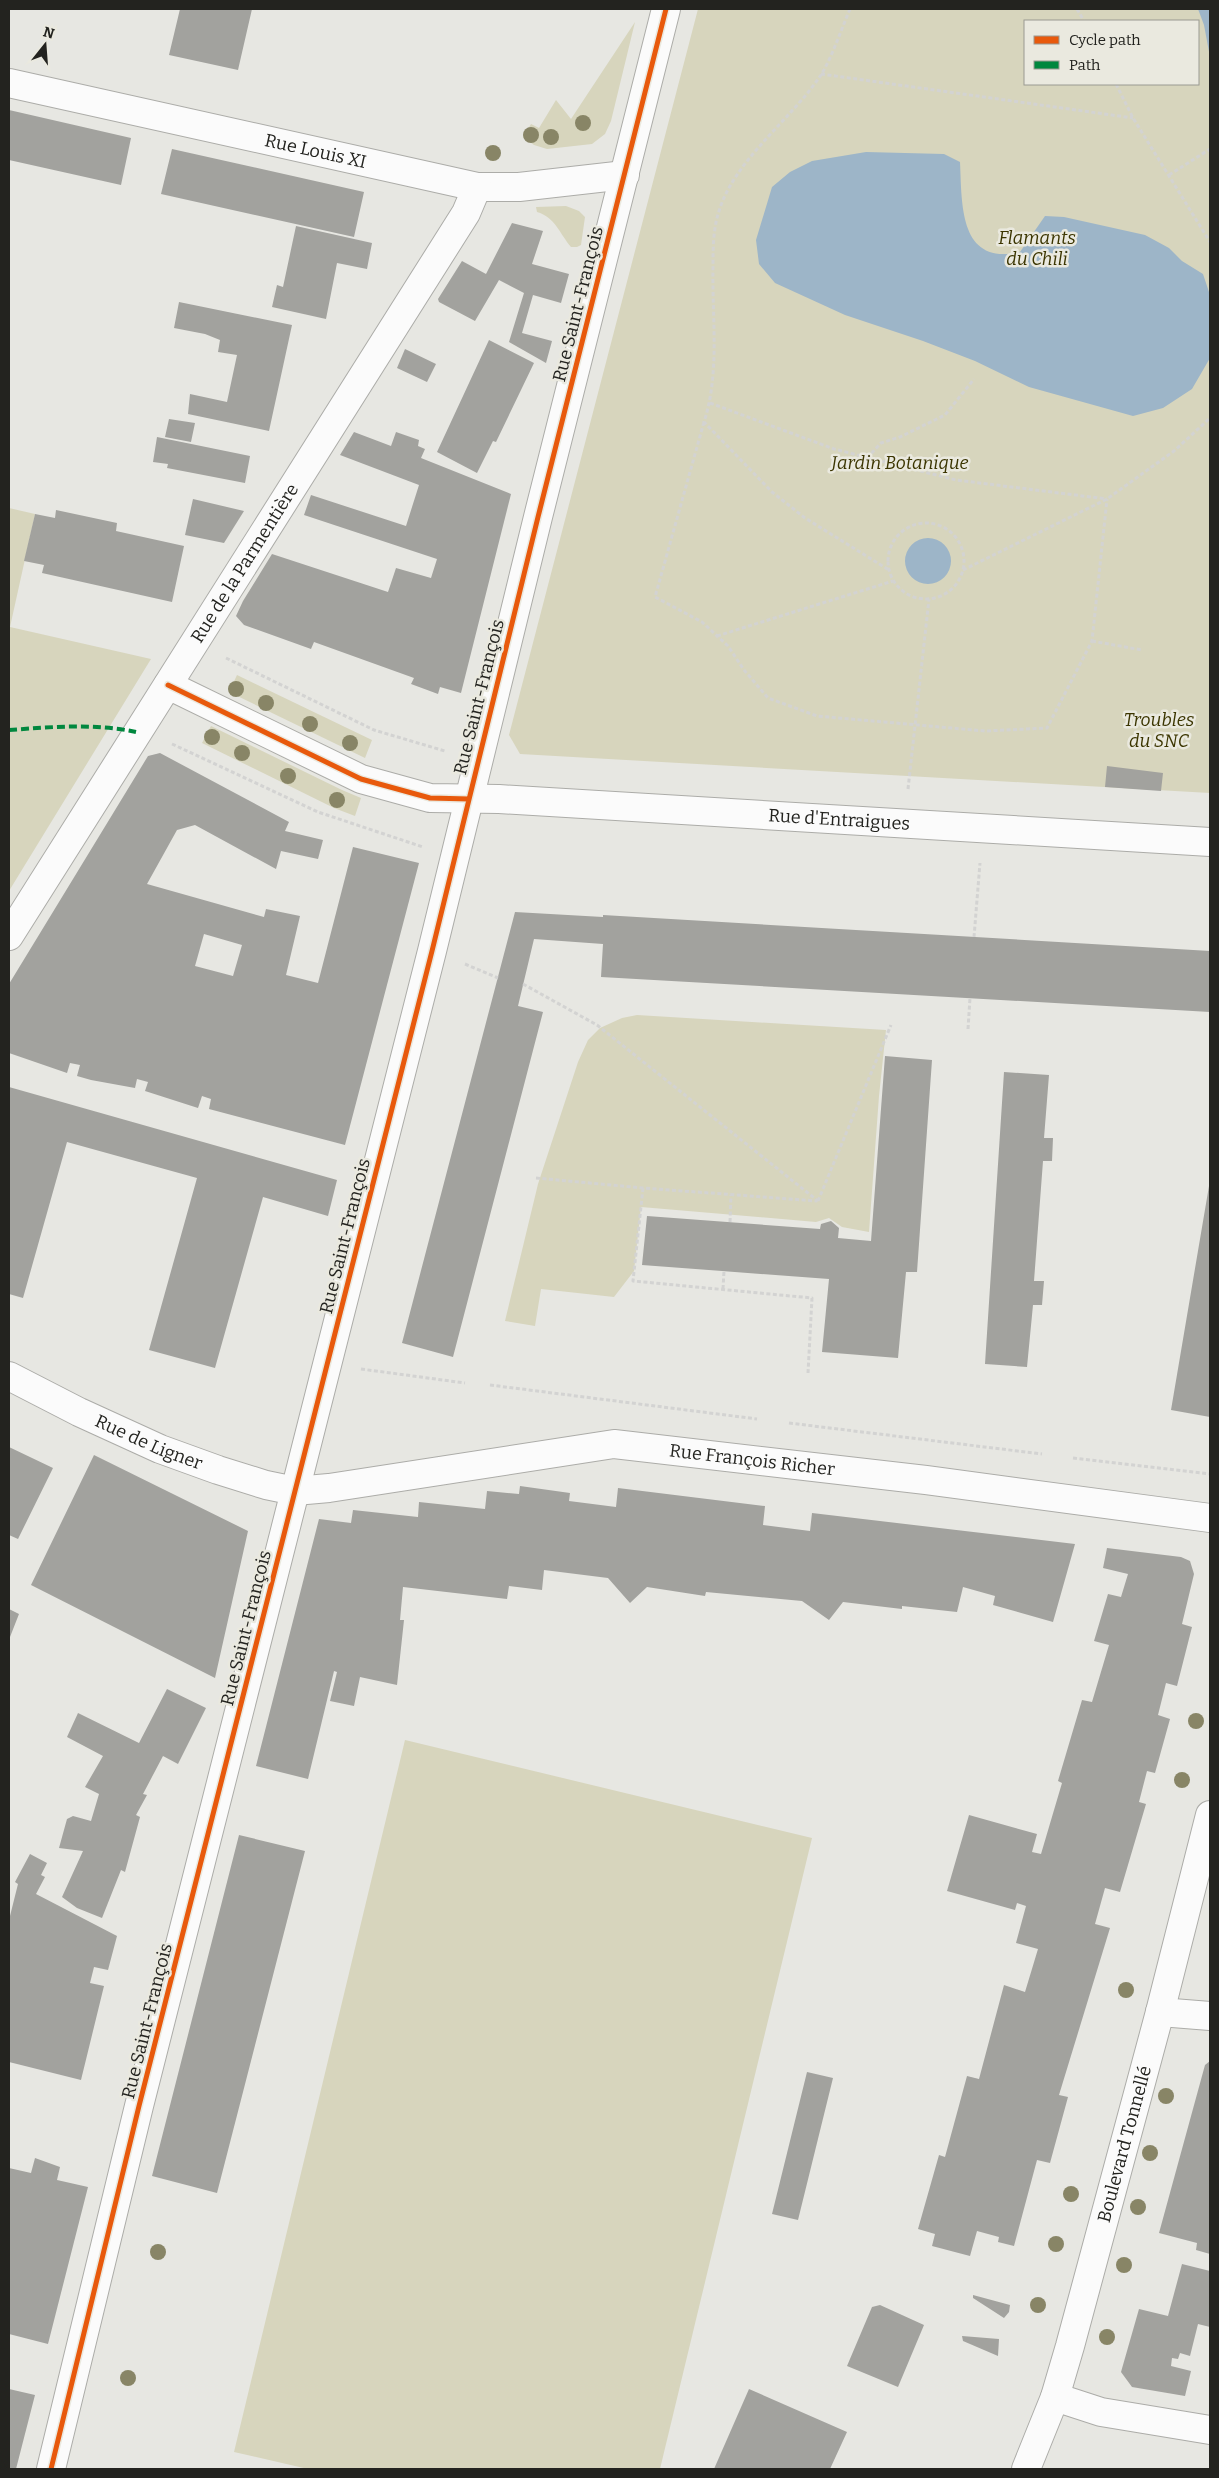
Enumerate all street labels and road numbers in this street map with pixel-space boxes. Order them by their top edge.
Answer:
street label: Rue Louis XI [263,129,368,173]
street label: Rue Saint-François [548,224,608,384]
street label: Rue de la Parmentière [186,479,303,647]
street label: Rue Saint-François [449,617,509,777]
street label: Rue d'Entraigues [768,804,911,835]
street label: Rue Saint-François [315,1156,375,1316]
street label: Rue de Ligner [92,1410,206,1474]
street label: Rue François Richer [668,1439,836,1480]
street label: Rue Saint-François [216,1548,276,1708]
street label: Rue Saint-François [117,1941,177,2101]
street label: Boulevard Tonnellé [1093,2063,1156,2225]

